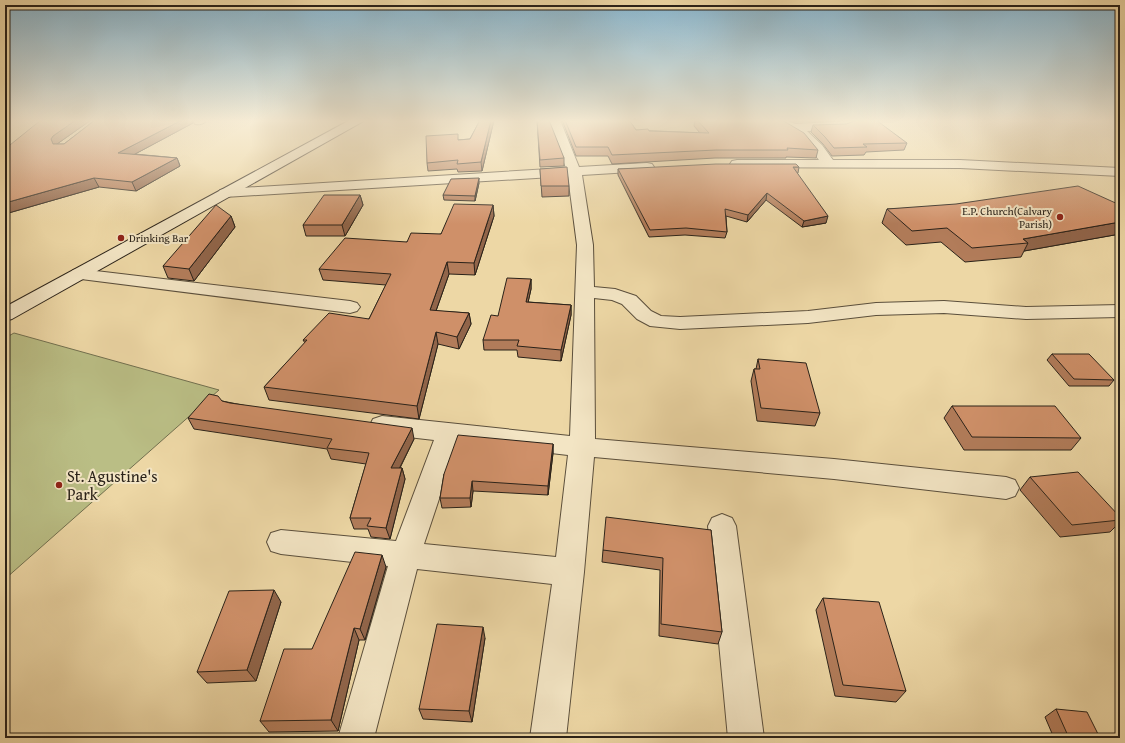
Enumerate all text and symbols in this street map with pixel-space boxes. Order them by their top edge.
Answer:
place label: E.P. Church(Calvary Parish) [962,203,1053,232]
marker: E.P. Church(Calvary Parish) [1055,212,1065,222]
place label: Drinking Bar [129,230,189,246]
marker: Drinking Bar [116,233,126,243]
place label: St. Agustine's Park [67,464,158,506]
marker: St. Agustine's Park [54,480,64,490]

